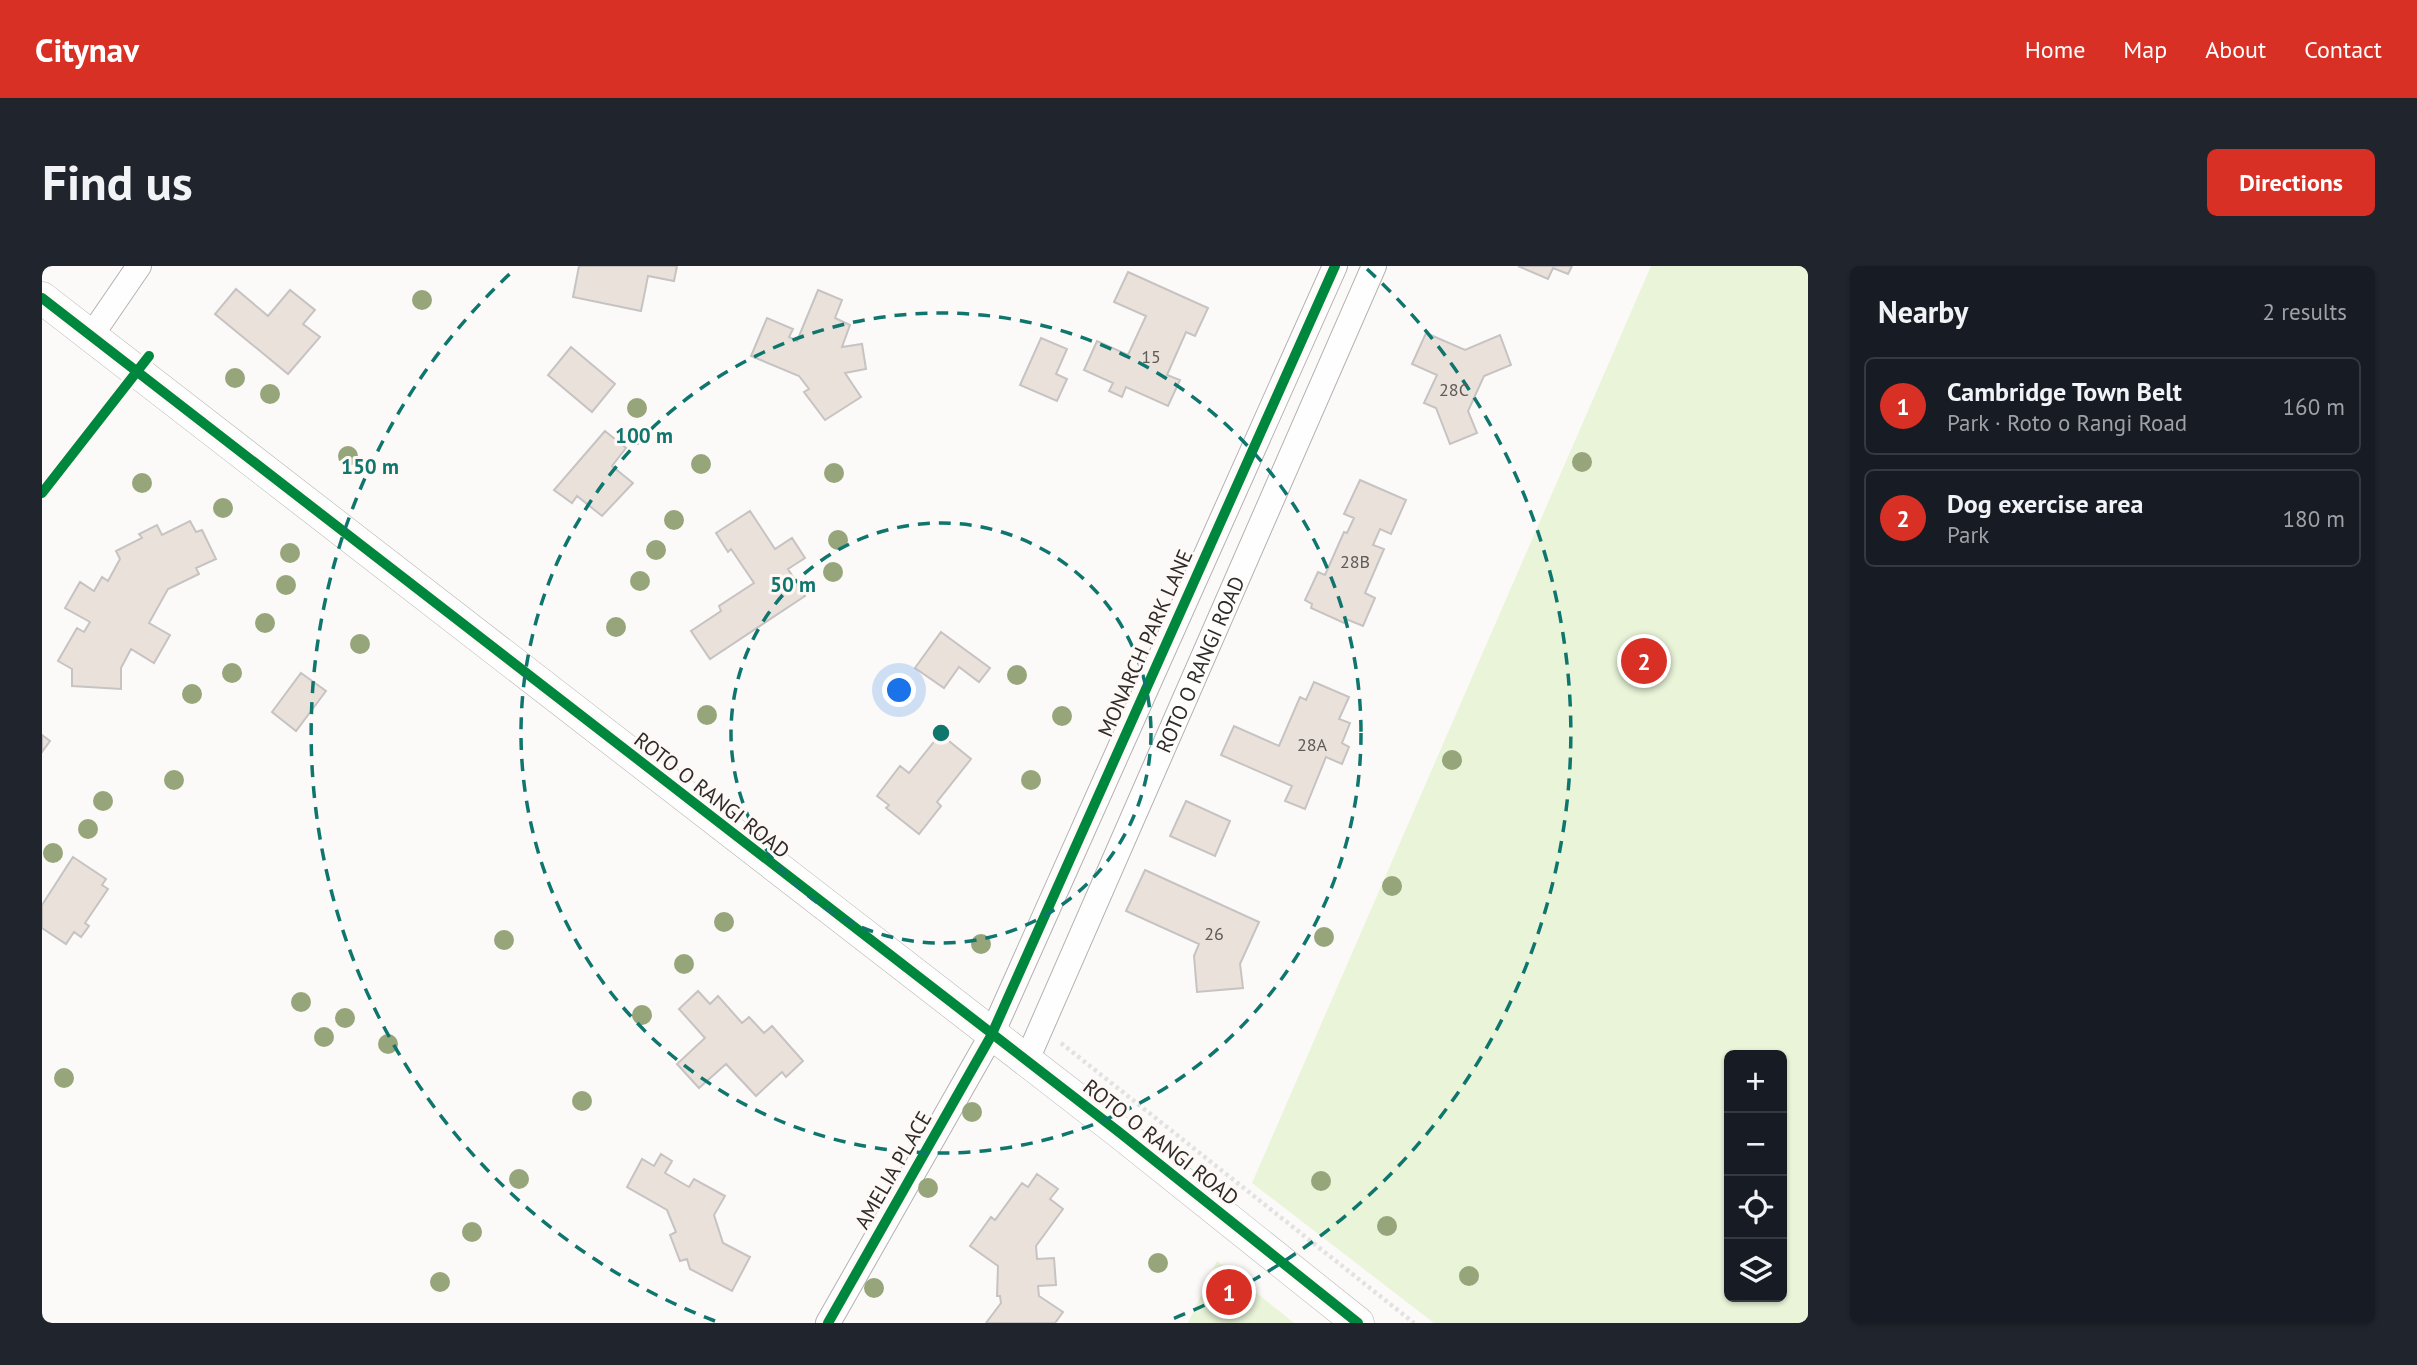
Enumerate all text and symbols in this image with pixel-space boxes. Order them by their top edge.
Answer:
text: Citynav [35,28,139,71]
text: Home [2025,34,2085,65]
text: Map [2123,34,2167,65]
text: About [2205,34,2266,65]
text: Contact [2304,34,2382,65]
button: Directions [2207,149,2375,216]
text: Find us [42,150,193,214]
text: Nearby [1878,292,1968,331]
text: 2 results [2263,297,2347,326]
house number: 15 [1141,345,1161,368]
text: Cambridge Town Belt [1947,375,2182,408]
house number: 28C [1439,378,1469,401]
text: 1 [1896,392,1910,421]
text: 160 m [2283,392,2345,421]
text: Park · Roto o Rangi Road [1947,408,2187,437]
text: 100 m [615,422,673,449]
text: 150 m [341,453,399,480]
text: Dog exercise area [1947,487,2143,520]
text: 2 [1896,504,1910,533]
text: 180 m [2283,504,2345,533]
text: Park [1947,520,1989,549]
street label: MONARCH PARK LANE [1092,545,1198,741]
house number: 28B [1340,550,1370,573]
text: 50 m [770,571,816,598]
street label: ROTO O RANGI ROAD [1149,572,1250,757]
pin: 2 [1621,635,1667,687]
your location [882,673,916,707]
centre of rings [929,721,953,745]
street label: ROTO O RANGI ROAD [629,726,795,864]
house number: 28A [1297,733,1328,756]
house number: 26 [1204,922,1224,945]
map controls [1724,1050,1787,1302]
button: + [1724,1050,1787,1113]
street label: ROTO O RANGI ROAD [1078,1073,1244,1211]
street label: AMELIA PLACE [848,1106,938,1234]
button: − [1724,1113,1787,1176]
button: locate [1724,1176,1787,1239]
button: layers [1724,1239,1787,1302]
pin: 1 [1206,1266,1252,1318]

